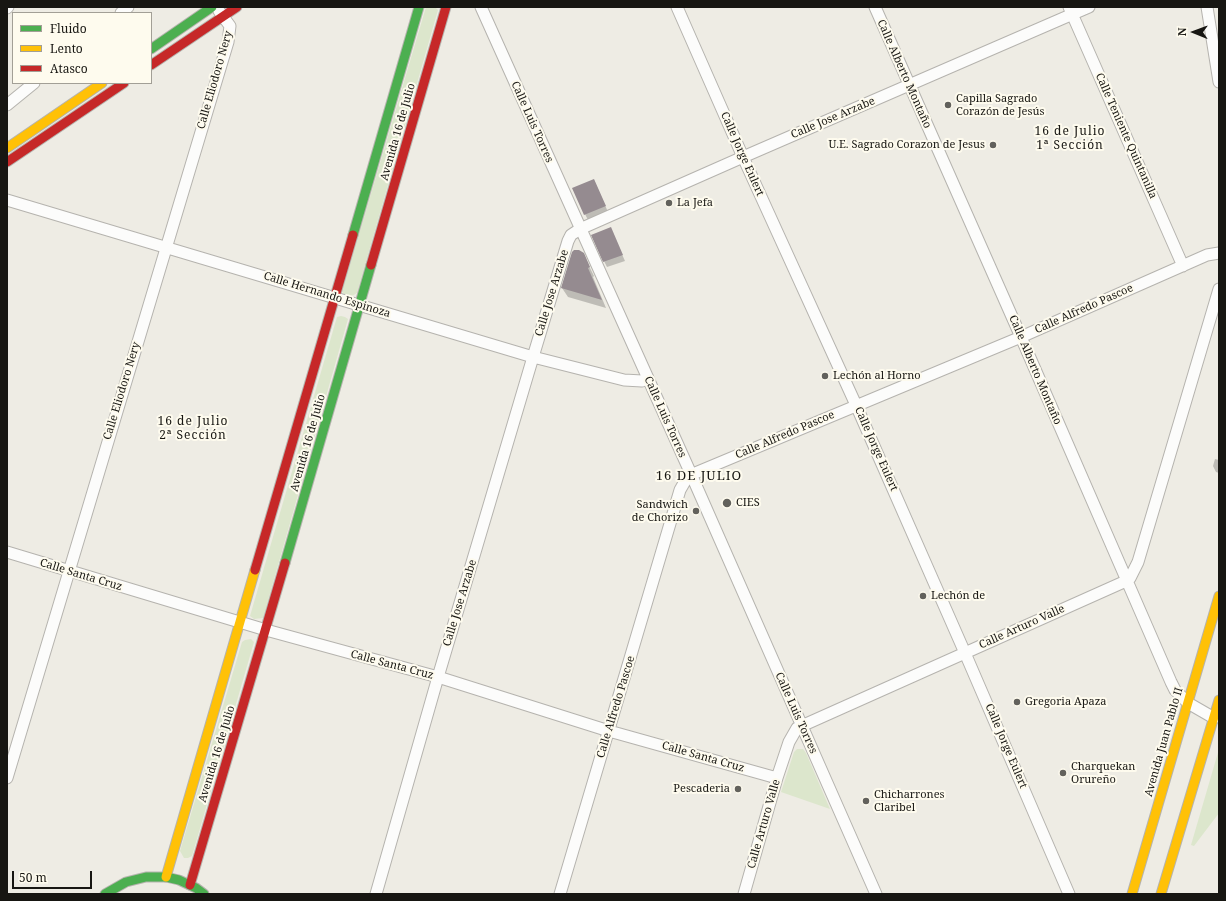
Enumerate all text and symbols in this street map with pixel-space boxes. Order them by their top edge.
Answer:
legend [12,12,152,84]
north arrow [1174,12,1214,52]
street label: Calle Alberto Montaño [874,17,934,131]
text: Fluido [50,20,87,37]
text: N [1174,27,1189,36]
street label: Calle Eliodoro Nery [195,29,235,131]
text: Lento [50,40,83,57]
text: Atasco [50,60,88,77]
street label: Calle Teniente Quintanilla [1092,71,1160,201]
street label: Calle Luis Torres [508,79,556,165]
street label: Avenida 16 de Julio [378,82,418,182]
place label: Capilla Sagrado Corazón de Jesús [956,92,1044,118]
street label: Calle Jose Arzabe [789,94,877,142]
marker: Capilla Sagrado Corazón de Jesús [943,100,953,110]
street label: Calle Jorge Eulert [718,110,766,198]
district label: 16 de Julio 1ª Sección [1035,125,1105,153]
place label: U.E. Sagrado Corazon de Jesus [829,138,985,152]
marker: U.E. Sagrado Corazon de Jesus [988,140,998,150]
place label: La Jefa [677,196,713,210]
marker: La Jefa [664,198,674,208]
street label: Calle Jose Arzabe [533,248,571,338]
street label: Calle Hernando Espinoza [262,269,392,321]
street label: Calle Alfredo Pascoe [1033,281,1135,337]
street label: Calle Alberto Montaño [1006,313,1064,427]
street label: Calle Eliodoro Nery [101,340,143,442]
place label: Lechón al Horno [833,369,921,383]
marker: Lechón al Horno [820,371,830,381]
street label: Calle Luis Torres [641,374,689,460]
street label: Avenida 16 de Julio [288,393,328,493]
street label: Calle Jorge Eulert [852,405,900,493]
street label: Calle Alfredo Pascoe [734,408,836,462]
district label: 16 de Julio 2ª Sección [158,415,228,443]
district label: 16 DE JULIO [656,468,742,484]
place label: CIES [736,496,760,510]
marker: CIES [721,497,733,509]
place label: Sandwich de Chorizo [632,498,688,524]
marker: Sandwich de Chorizo [691,506,701,516]
street label: Calle Santa Cruz [38,556,124,594]
street label: Calle Jose Arzabe [441,558,479,648]
place label: Lechón de [931,589,985,603]
marker: Lechón de [918,591,928,601]
street label: Calle Arturo Valle [977,602,1067,652]
street label: Calle Santa Cruz [349,648,435,682]
street label: Calle Alfredo Pascoe [594,654,638,760]
street label: Calle Luis Torres [772,670,820,756]
street label: Avenida Juan Pablo II [1142,686,1186,798]
place label: Gregoria Apaza [1025,695,1106,709]
marker: Gregoria Apaza [1012,697,1022,707]
street label: Calle Jorge Eulert [982,702,1030,790]
street label: Avenida 16 de Julio [196,704,238,804]
street label: Calle Santa Cruz [660,739,746,775]
place label: Charquekan Orureño [1071,760,1135,786]
marker: Charquekan Orureño [1058,768,1068,778]
street label: Calle Arturo Valle [745,778,783,870]
place label: Pescaderia [673,782,730,796]
marker: Pescaderia [733,784,743,794]
place label: Chicharrones Claribel [874,788,944,814]
marker: Chicharrones Claribel [861,796,871,806]
scale bar [14,863,94,889]
text: 50 m [19,869,47,886]

